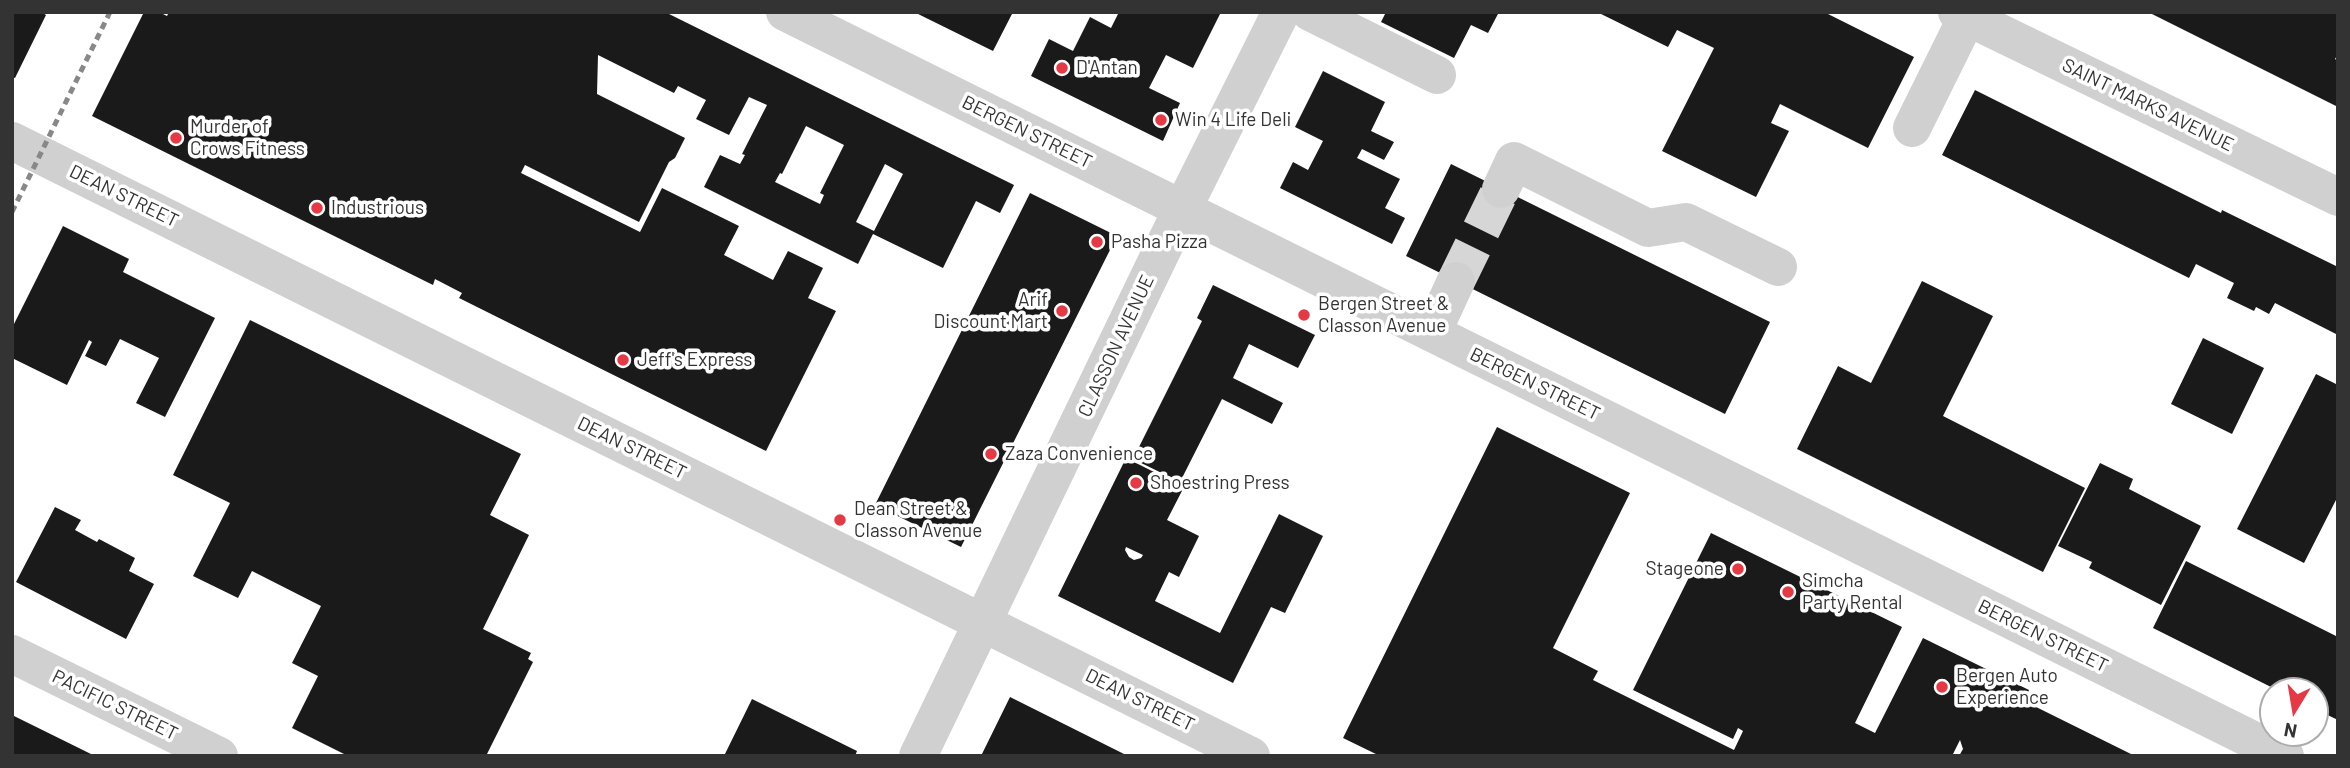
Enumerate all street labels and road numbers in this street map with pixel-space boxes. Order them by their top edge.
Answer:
street label: SAINT MARKS AVENUE [2059,54,2237,156]
street label: BERGEN STREET [958,91,1096,173]
street label: DEAN STREET [66,160,182,232]
street label: CLASSON AVENUE [1073,271,1159,421]
street label: BERGEN STREET [1466,343,1604,425]
street label: DEAN STREET [574,412,690,484]
street label: BERGEN STREET [1974,595,2112,677]
street label: DEAN STREET [1082,664,1198,736]
street label: PACIFIC STREET [49,665,181,745]

